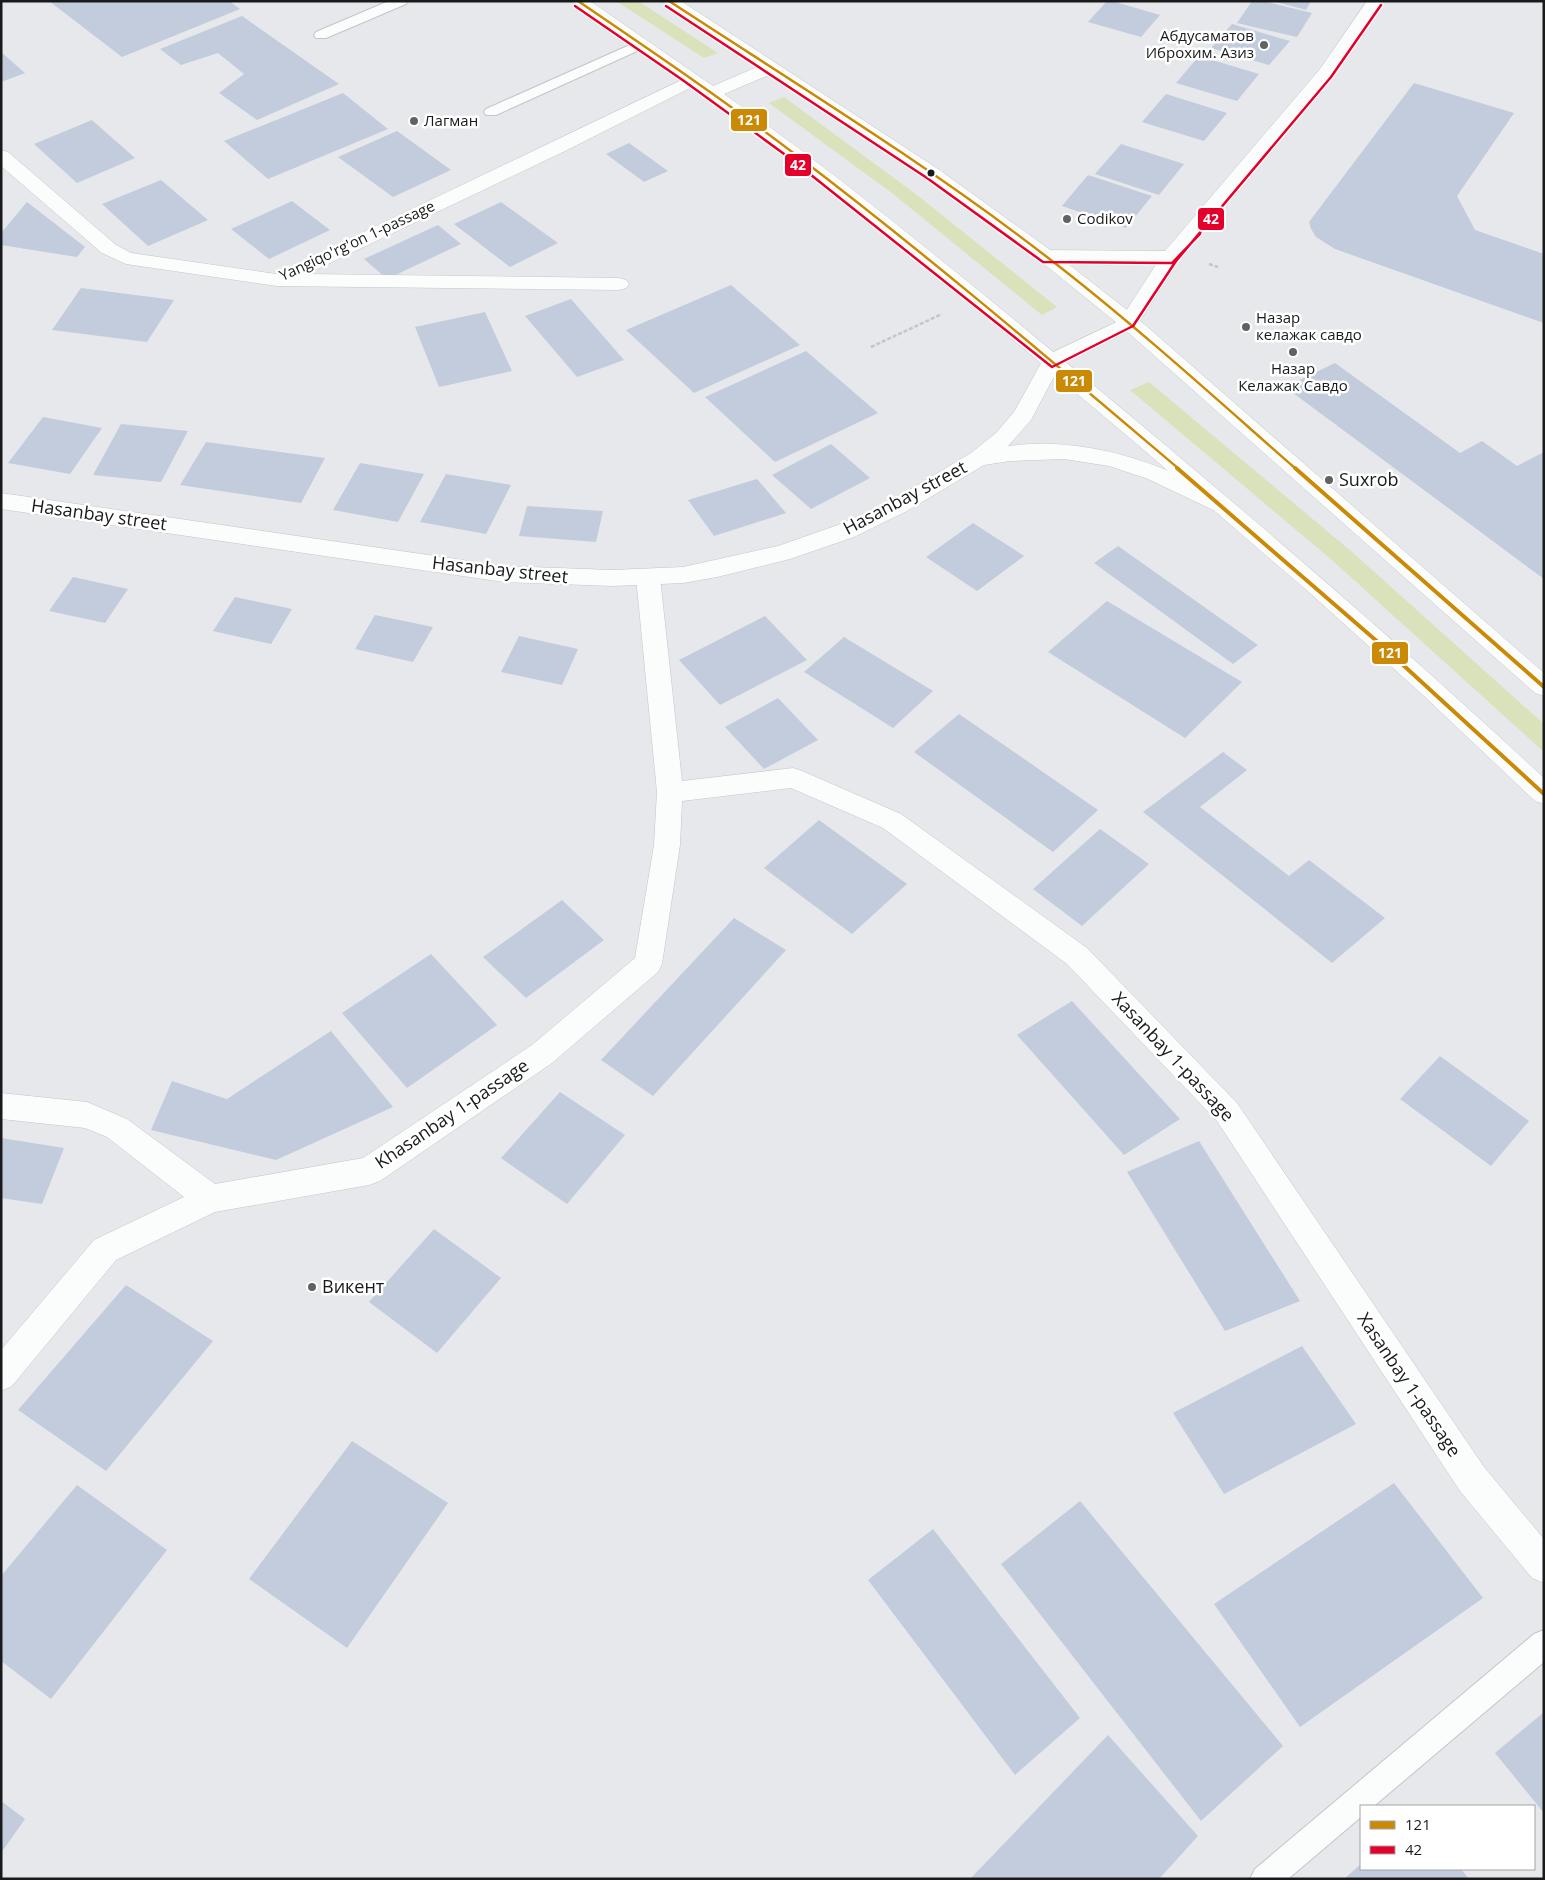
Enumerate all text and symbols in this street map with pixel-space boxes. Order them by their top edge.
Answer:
place label: Абдусаматов Иброхим. Азиз [1146,25,1254,62]
marker: Абдусаматов Иброхим. Азиз [1258,39,1270,51]
line badge: 121 [730,108,768,132]
place label: Лагман [424,110,478,130]
text: 121 [737,110,761,129]
marker: Лагман [408,115,420,127]
line badge: 42 [784,153,812,177]
text: 42 [790,155,806,174]
unlabelled marker [926,168,936,178]
street label: Yangiqo'rg'on 1-passage [276,195,437,285]
line badge: 42 [1197,207,1225,231]
place label: Codikov [1077,208,1133,228]
text: 42 [1203,209,1219,228]
marker: Codikov [1061,213,1073,225]
place label: Назар келажак савдо [1256,307,1362,344]
marker: Назар келажак савдо [1240,321,1252,333]
marker: Назар Келажак Савдо [1287,346,1299,358]
place label: Назар Келажак Савдо [1238,358,1348,395]
line badge: 121 [1055,369,1093,393]
text: 121 [1062,371,1086,390]
street label: Hasanbay street [839,454,970,540]
place label: Suxrob [1339,467,1399,491]
marker: Suxrob [1323,474,1335,486]
street label: Hasanbay street [30,493,168,535]
street label: Hasanbay street [431,550,569,588]
line badge: 121 [1371,641,1409,665]
text: 121 [1378,643,1402,662]
street label: Xasanbay 1-passage [1107,986,1240,1126]
street label: Khasanbay 1-passage [370,1053,533,1174]
place label: Викент [322,1274,385,1298]
marker: Викент [306,1281,318,1293]
street label: Xasanbay 1-passage [1353,1308,1467,1461]
legend [1360,1805,1535,1870]
text: 121 [1405,1814,1431,1834]
text: 42 [1405,1839,1422,1859]

